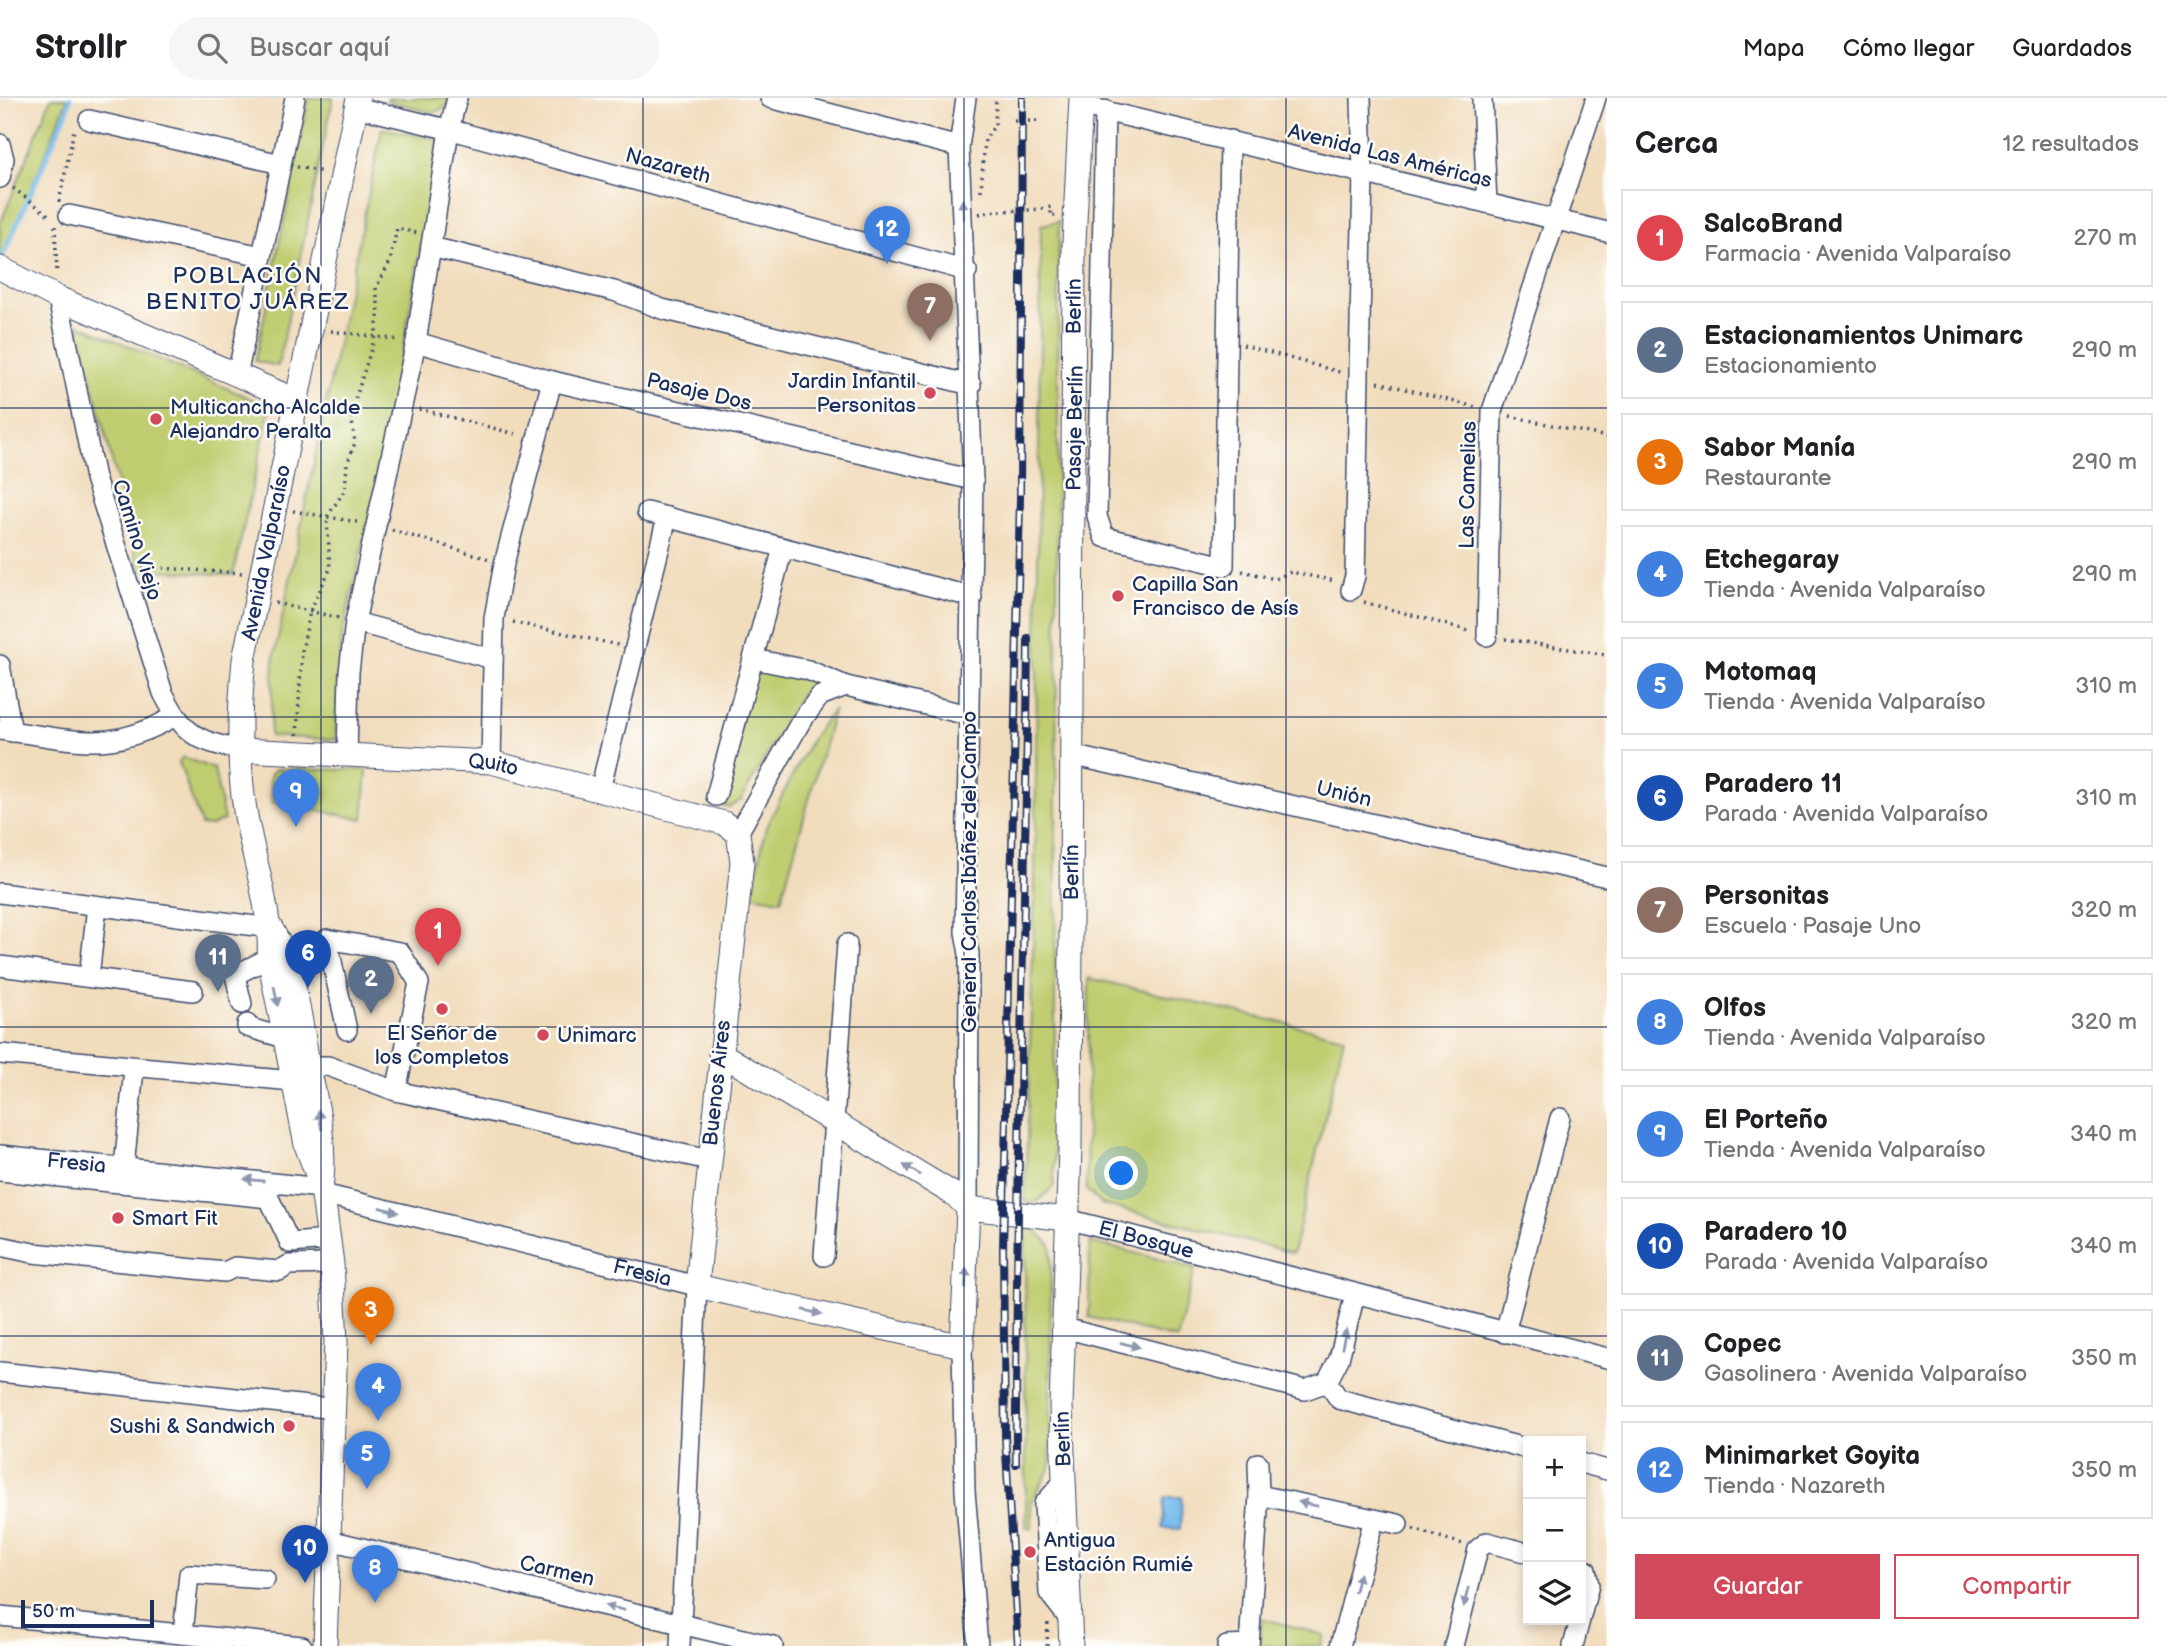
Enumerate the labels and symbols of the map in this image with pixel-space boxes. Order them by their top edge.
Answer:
street label: Avenida Las Américas [1286,119,1494,193]
street label: Nazareth [623,143,713,189]
one-way arrow [957,198,968,220]
pin: 12 [864,206,910,264]
district label: POBLACIÓN BENITO JUÁREZ [146,262,350,316]
street label: Berlín [1061,278,1086,334]
pin: 7 [907,283,953,341]
street label: Pasaje Berlín [1061,365,1089,491]
street label: Pasaje Dos [644,368,754,416]
place label: Jardin Infantil Personitas [788,369,916,418]
marker: Jardin Infantil Personitas [922,385,938,401]
place label: Multicancha Alcalde Alejandro Peralta [170,395,361,444]
marker: Multicancha Alcalde Alejandro Peralta [148,411,164,427]
street label: Las Camelias [1454,421,1482,549]
street label: Avenida Valparaíso [236,462,296,643]
street label: Camino Viejo [107,476,167,604]
place label: Capilla San Francisco de Asís [1132,572,1299,621]
marker: Capilla San Francisco de Asís [1110,588,1126,604]
street label: General Carlos Ibáñez del Campo [957,711,982,1033]
street label: Quito [468,748,521,781]
pin: 9 [273,769,319,827]
street label: Unión [1314,776,1374,812]
street label: Berlín [1059,844,1084,900]
pin: 1 [415,908,461,966]
pin: 6 [285,930,331,988]
pin: 11 [195,934,241,992]
pin: 2 [348,956,394,1014]
one-way arrow [270,985,281,1007]
marker: El Señor de los Completos [434,1001,450,1017]
street label: Buenos Aires [698,1019,736,1147]
place label: El Señor de los Completos [375,1021,509,1070]
place label: Unimarc [557,1023,637,1048]
marker: Unimarc [535,1027,551,1043]
one-way arrow [314,1109,325,1131]
street label: Fresia [46,1147,107,1178]
your location [1104,1156,1138,1190]
one-way arrow [903,1163,922,1176]
one-way arrow [243,1175,265,1186]
one-way arrow [378,1205,400,1216]
place label: Smart Fit [132,1206,218,1231]
marker: Smart Fit [110,1210,126,1226]
street label: El Bosque [1096,1215,1197,1264]
street label: Fresia [611,1253,674,1292]
one-way arrow [960,1266,971,1288]
pin: 3 [348,1287,394,1345]
one-way arrow [801,1307,823,1318]
one-way arrow [1339,1328,1350,1350]
one-way arrow [1119,1340,1141,1351]
pin: 4 [355,1363,401,1421]
street label: Berlín [1050,1411,1076,1467]
place label: Sushi & Sandwich [109,1414,275,1439]
marker: Sushi & Sandwich [281,1418,297,1434]
pin: 5 [344,1431,390,1489]
one-way arrow [1297,1498,1319,1509]
pin: 10 [282,1525,328,1583]
place label: Antigua Estación Rumié [1044,1528,1193,1577]
marker: Antigua Estación Rumié [1022,1544,1038,1560]
pin: 8 [352,1545,398,1603]
street label: Carmen [517,1550,597,1592]
one-way arrow [1353,1572,1363,1593]
one-way arrow [1460,1586,1471,1608]
scale bar [21,1597,154,1629]
one-way arrow [604,1602,626,1613]

